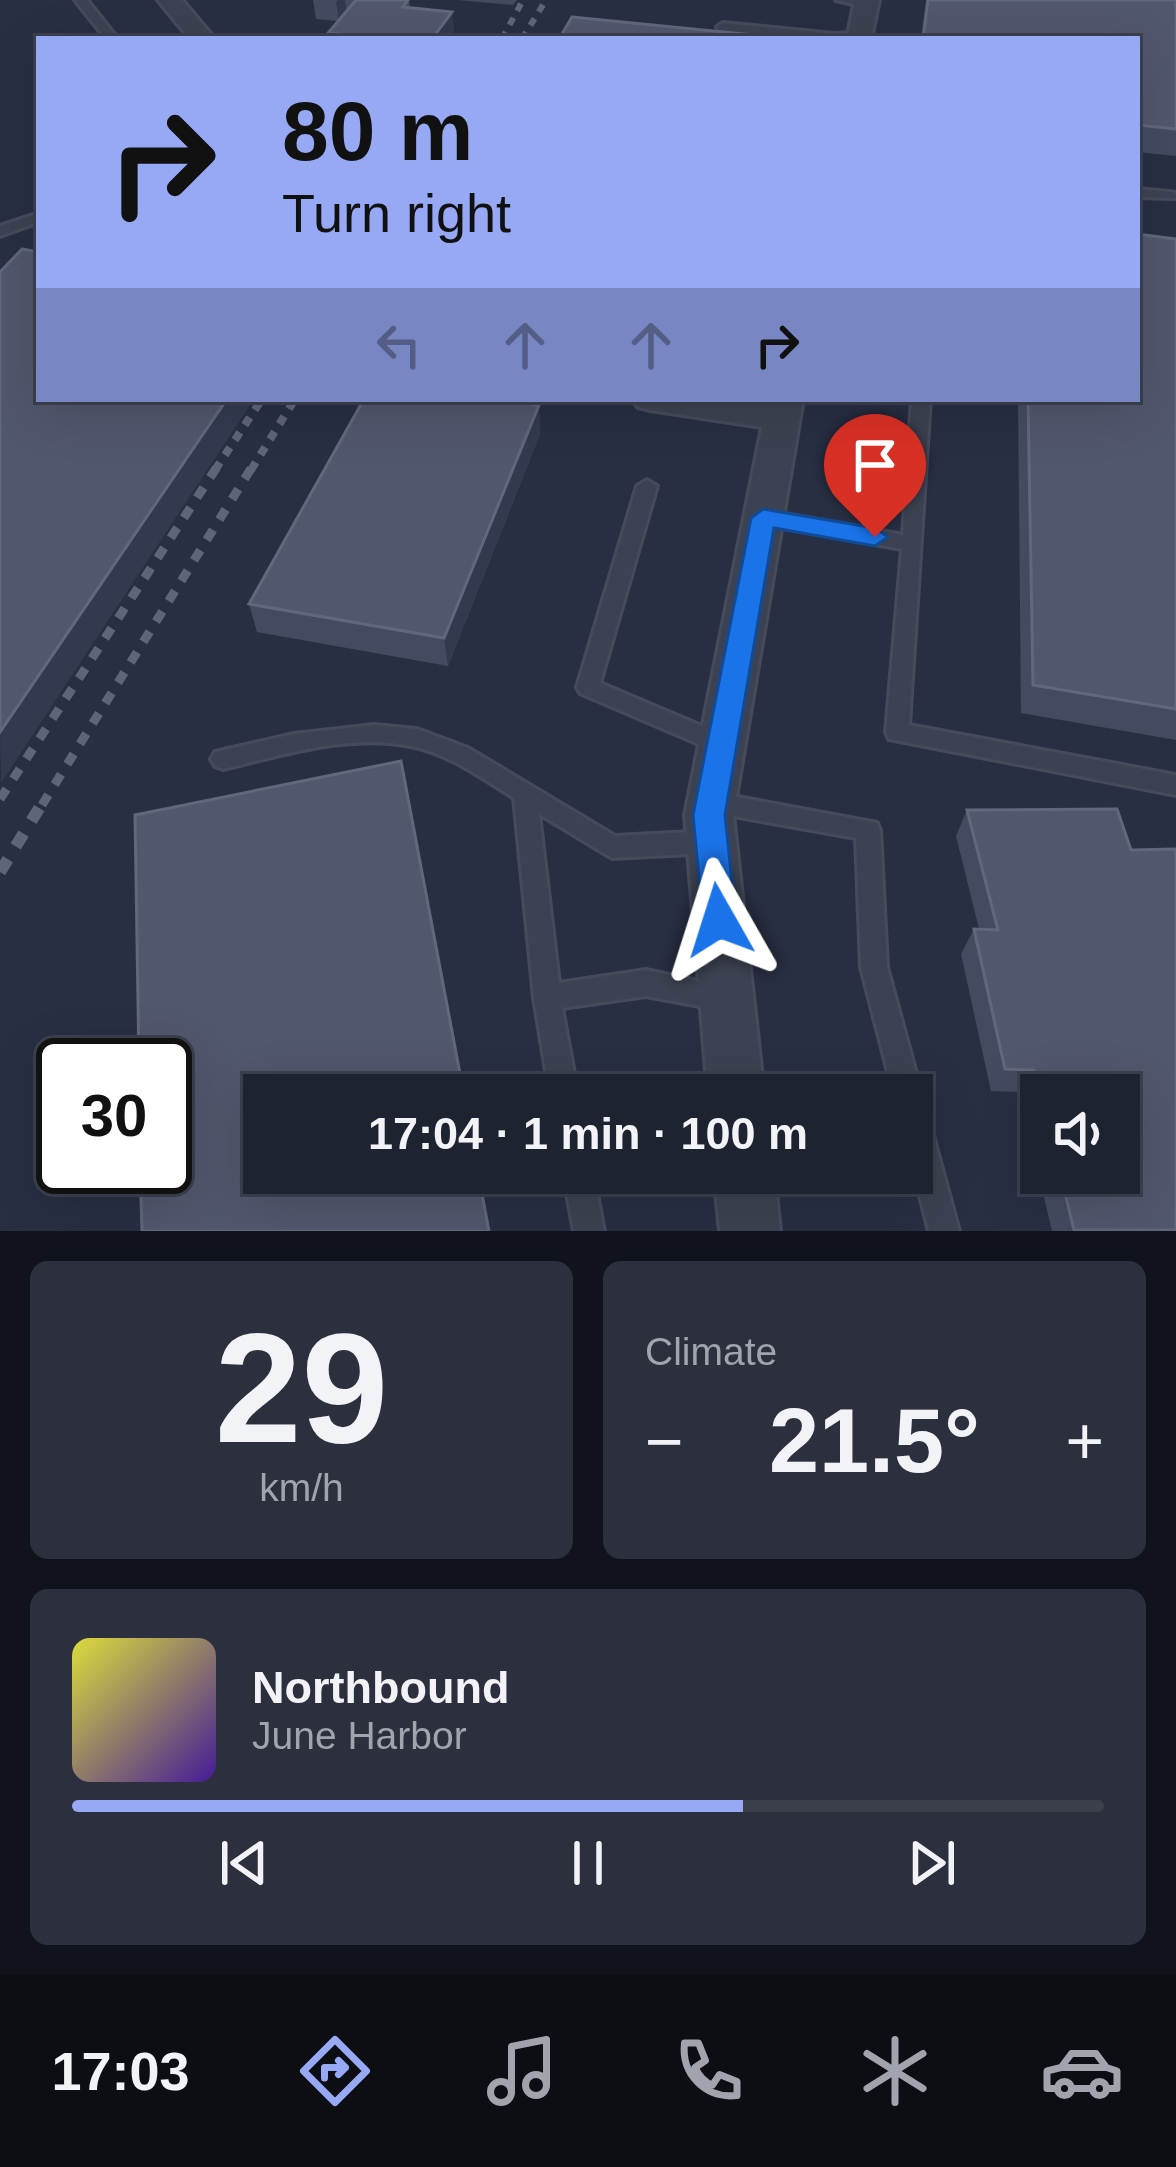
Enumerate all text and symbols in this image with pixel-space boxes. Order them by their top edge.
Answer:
icon: right [84,84,240,240]
text: 80 m [282,84,473,178]
text: Turn right [282,183,511,243]
icon: left [366,312,432,378]
icon: ahead [492,312,558,378]
icon: ahead [618,312,684,378]
icon: right [744,312,810,378]
pin [824,414,926,537]
icon: arrive [842,432,908,498]
position arrow [656,857,782,983]
speed limit sign: 30 [36,1038,192,1194]
map controls [1020,1074,1140,1194]
button: sound [1020,1074,1140,1194]
text: 17:04 · 1 min · 100 m [368,1108,808,1159]
text: 29 [215,1301,388,1475]
text: Climate [645,1330,777,1373]
text: 21.5° [769,1391,980,1491]
text: − [645,1404,684,1478]
text: + [1065,1404,1104,1478]
text: km/h [259,1466,344,1509]
text: Northbound [252,1662,509,1713]
text: June Harbor [252,1714,467,1757]
icon: previous [211,1830,277,1896]
icon: pause [555,1830,621,1896]
icon: next [899,1830,965,1896]
icon: directions [293,2029,377,2113]
icon: music [480,2029,564,2113]
icon: phone [667,2029,751,2113]
icon: climate [853,2029,937,2113]
icon: car [1040,2029,1124,2113]
text: 17:03 [51,2041,190,2101]

